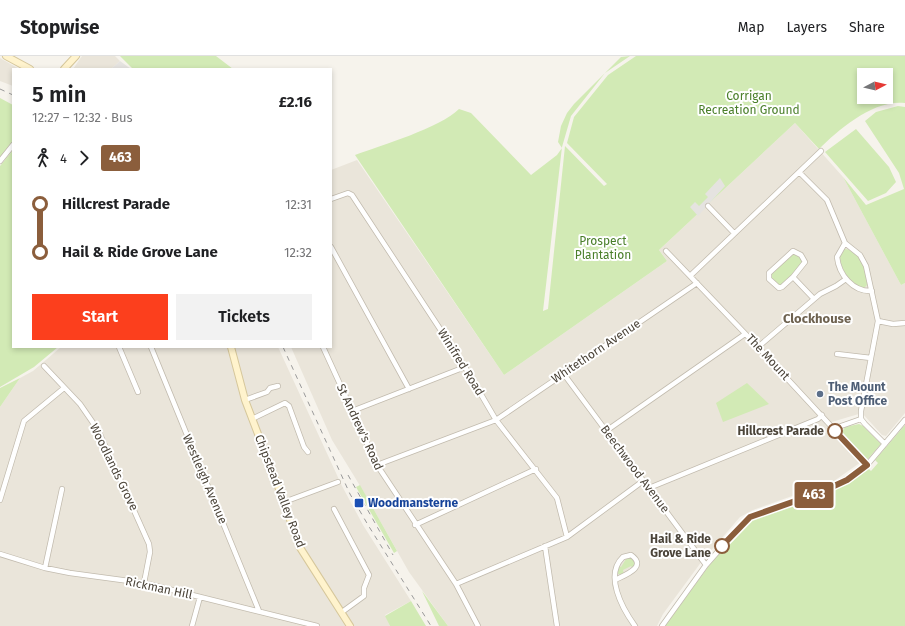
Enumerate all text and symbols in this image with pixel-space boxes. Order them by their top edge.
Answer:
text: Stopwise [20,16,100,39]
text: Map [738,19,764,36]
text: Layers [786,19,827,36]
text: Share [849,19,885,36]
north arrow [857,68,893,104]
map controls [857,68,893,104]
text: 5 min [32,81,87,108]
park label: Corrigan Recreation Ground [698,89,800,117]
text: £2.16 [279,93,312,111]
text: 12:27 – 12:32 · Bus [32,110,133,125]
icon: walk [32,147,54,169]
icon: forward [73,147,95,169]
text: 463 [109,149,132,166]
text: 4 [60,151,67,166]
text: Hillcrest Parade [62,195,170,213]
text: 12:31 [285,197,312,212]
park label: Prospect Plantation [575,234,631,262]
text: Hail & Ride Grove Lane [62,243,218,261]
text: 12:32 [284,245,312,260]
button: Start [32,294,168,340]
button: Tickets [176,294,312,340]
district label: Clockhouse [783,311,851,326]
street label: Whitethorn Avenue [549,316,643,386]
street label: Winifred Road [435,326,487,398]
street label: The Mount [743,331,793,383]
place label: The Mount Post Office [828,380,887,408]
street label: St Andrew's Road [334,382,386,472]
marker: The Mount Post Office [815,389,825,399]
street label: Woodlands Grove [87,421,141,513]
street label: Beechwood Avenue [598,422,672,516]
marker: Hillcrest Parade [827,423,843,439]
place label: Hillcrest Parade [738,424,824,438]
street label: Westleigh Avenue [180,432,230,526]
street label: Chipstead Valley Road [252,432,308,550]
line badge: 463 [791,482,837,508]
text: 463 [803,486,825,503]
place label: Woodmansterne [368,496,458,510]
marker: Woodmansterne [353,497,365,509]
place label: Hail & Ride Grove Lane [650,532,711,560]
marker: Hail & Ride Grove Lane [714,538,730,554]
street label: Rickman Hill [124,574,194,602]

